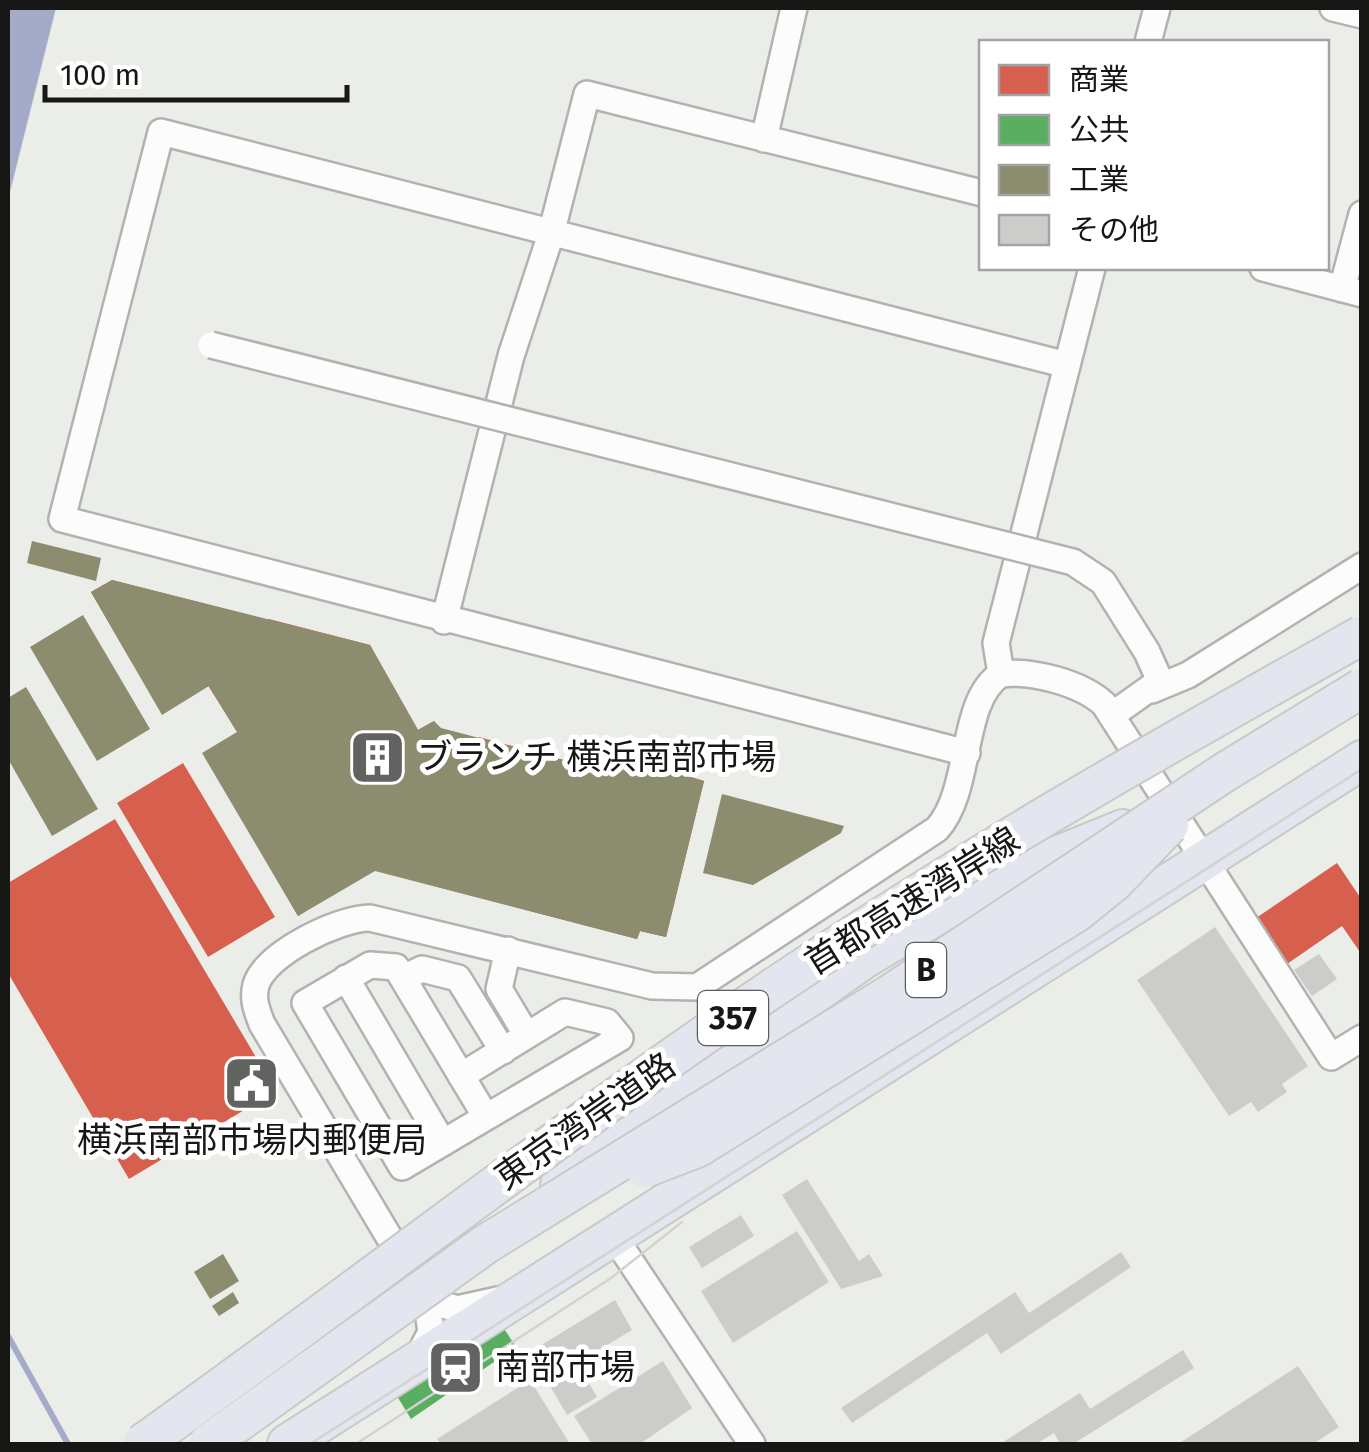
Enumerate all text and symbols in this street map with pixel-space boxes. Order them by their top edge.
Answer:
scale bar [45,40,348,102]
legend [979,40,1329,270]
text: 100 m [60,57,140,93]
text: 商業 [1069,62,1129,98]
text: 公共 [1069,112,1129,148]
text: 工業 [1069,162,1129,198]
text: その他 [1069,212,1159,248]
building icon: ブランチ 横浜南部市場 [348,727,408,787]
place label: ブランチ 横浜南部市場 [417,736,776,778]
street label: 首都高速湾岸線 [797,818,1027,984]
road number: B [906,943,946,997]
road number: 357 [698,991,768,1045]
street label: 東京湾岸道路 [487,1044,683,1198]
public building icon: 横浜南部市場内郵便局 [222,1054,282,1114]
place label: 横浜南部市場内郵便局 [77,1119,427,1161]
station icon: 南部市場 [426,1337,486,1397]
place label: 南部市場 [495,1346,635,1388]

